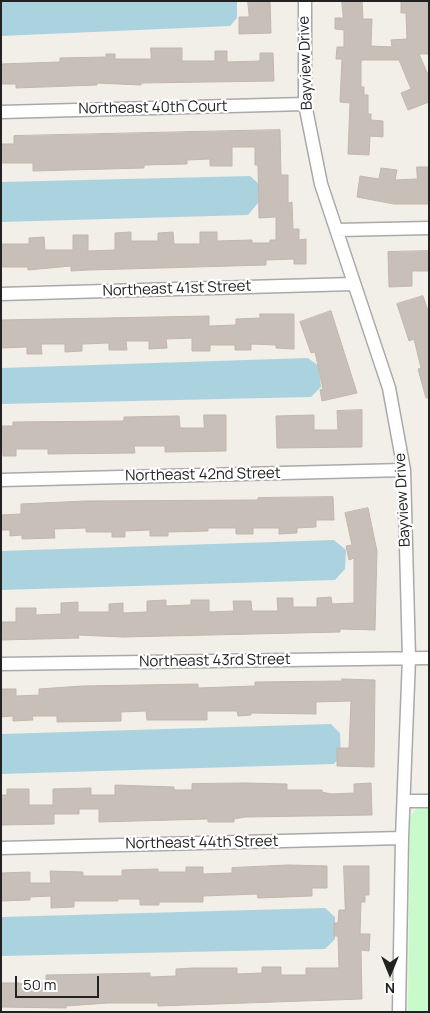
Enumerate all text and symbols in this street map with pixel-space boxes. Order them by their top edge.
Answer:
street label: Bayview Drive [295,16,317,110]
street label: Northeast 40th Court [78,98,228,118]
street label: Northeast 41st Street [102,277,252,301]
street label: Bayview Drive [392,453,414,547]
street label: Northeast 42nd Street [125,465,281,485]
street label: Northeast 43rd Street [139,651,291,671]
street label: Northeast 44th Street [125,833,279,853]
north arrow [365,948,415,998]
scale bar [18,966,101,998]
text: 50 m [23,974,57,995]
text: N [385,979,395,998]

